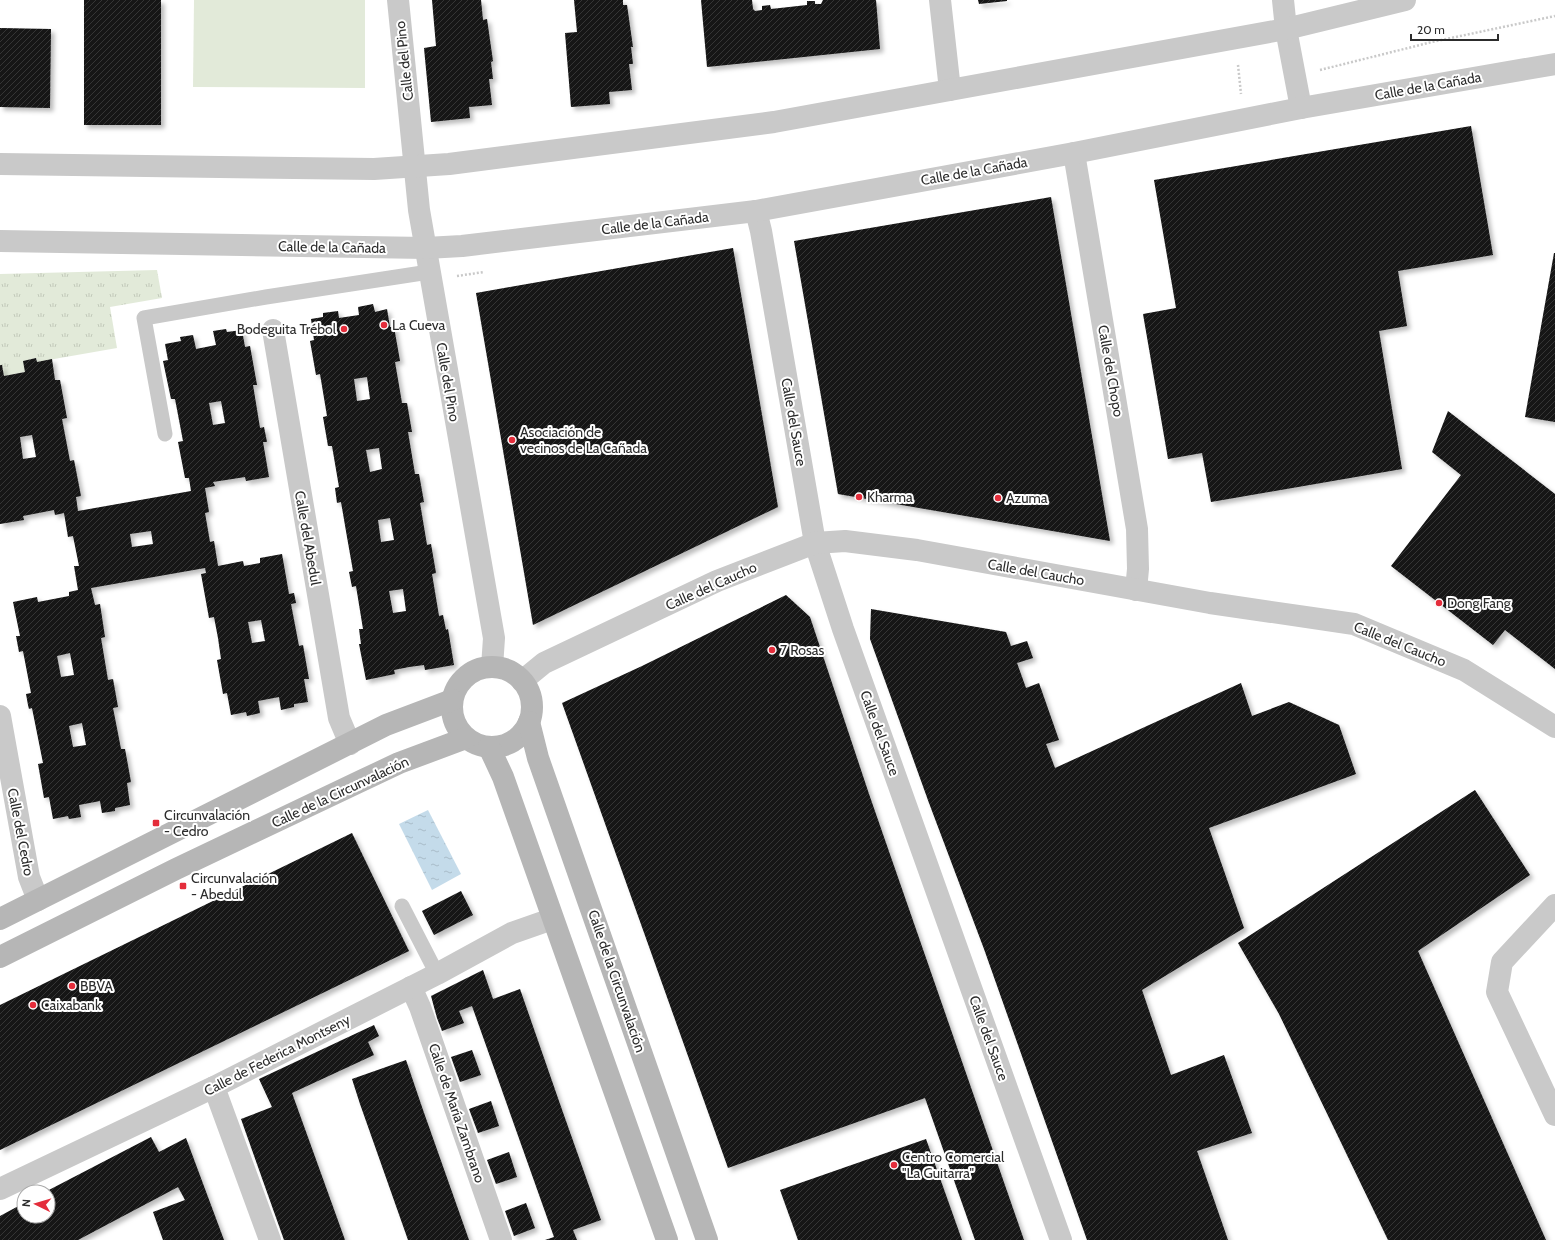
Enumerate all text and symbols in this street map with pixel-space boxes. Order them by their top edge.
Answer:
scale bar [1411,16,1498,42]
street label: Calle del Pino [391,20,417,102]
text: 20 m [1417,22,1445,37]
street label: Calle de la Cañada [1373,68,1483,104]
street label: Calle de la Cañada [919,153,1029,189]
street label: Calle de la Cañada [600,207,710,239]
street label: Calle de la Cañada [278,237,386,257]
place label: La Cueva [392,316,446,334]
place label: Bodeguita Trébol [237,320,337,338]
marker: La Cueva [379,320,389,330]
marker: Bodeguita Trébol [339,324,349,334]
street label: Calle del Chopo [1094,324,1128,419]
street label: Calle del Pino [432,341,464,423]
street label: Calle del Sauce [777,376,811,468]
place label: Asociación de vecinos de La Cañada [520,423,647,457]
marker: Asociación de vecinos de La Cañada [507,435,517,445]
place label: Kharma [867,488,913,506]
street label: Calle del Abedul [291,489,325,587]
place label: Azuma [1006,489,1048,507]
marker: Kharma [854,492,864,502]
marker: Azuma [993,493,1003,503]
street label: Calle del Caucho [986,555,1086,589]
street label: Calle del Caucho [663,558,760,614]
place label: Dong Fang [1447,594,1512,612]
marker: Dong Fang [1434,598,1444,608]
street label: Calle del Caucho [1351,617,1449,671]
place label: 7 Rosas [780,641,825,659]
marker: 7 Rosas [767,645,777,655]
street label: Calle del Sauce [856,688,904,778]
street label: Calle de la Circunvalación [268,752,412,832]
street label: Calle del Cedro [4,787,38,878]
place label: Circunvalación - Cedro [164,806,250,840]
marker: Circunvalación - Cedro [151,818,161,828]
place label: Circunvalación - Abedul [191,869,277,903]
marker: Circunvalación - Abedul [178,881,188,891]
street label: Calle de la Circunvalación [584,907,650,1055]
place label: BBVA [80,977,113,995]
marker: BBVA [67,981,77,991]
street label: Calle del Sauce [965,993,1013,1083]
place label: Caixabank [41,996,102,1014]
marker: Caixabank [28,1000,38,1010]
street label: Calle de Federica Montseny [201,1010,353,1100]
street label: Calle de María Zambrano [425,1041,489,1185]
place label: Centro Comercial "La Guitarra" [902,1148,1005,1182]
marker: Centro Comercial "La Guitarra" [889,1160,899,1170]
north arrow [16,1184,56,1224]
text: N [19,1199,33,1208]

